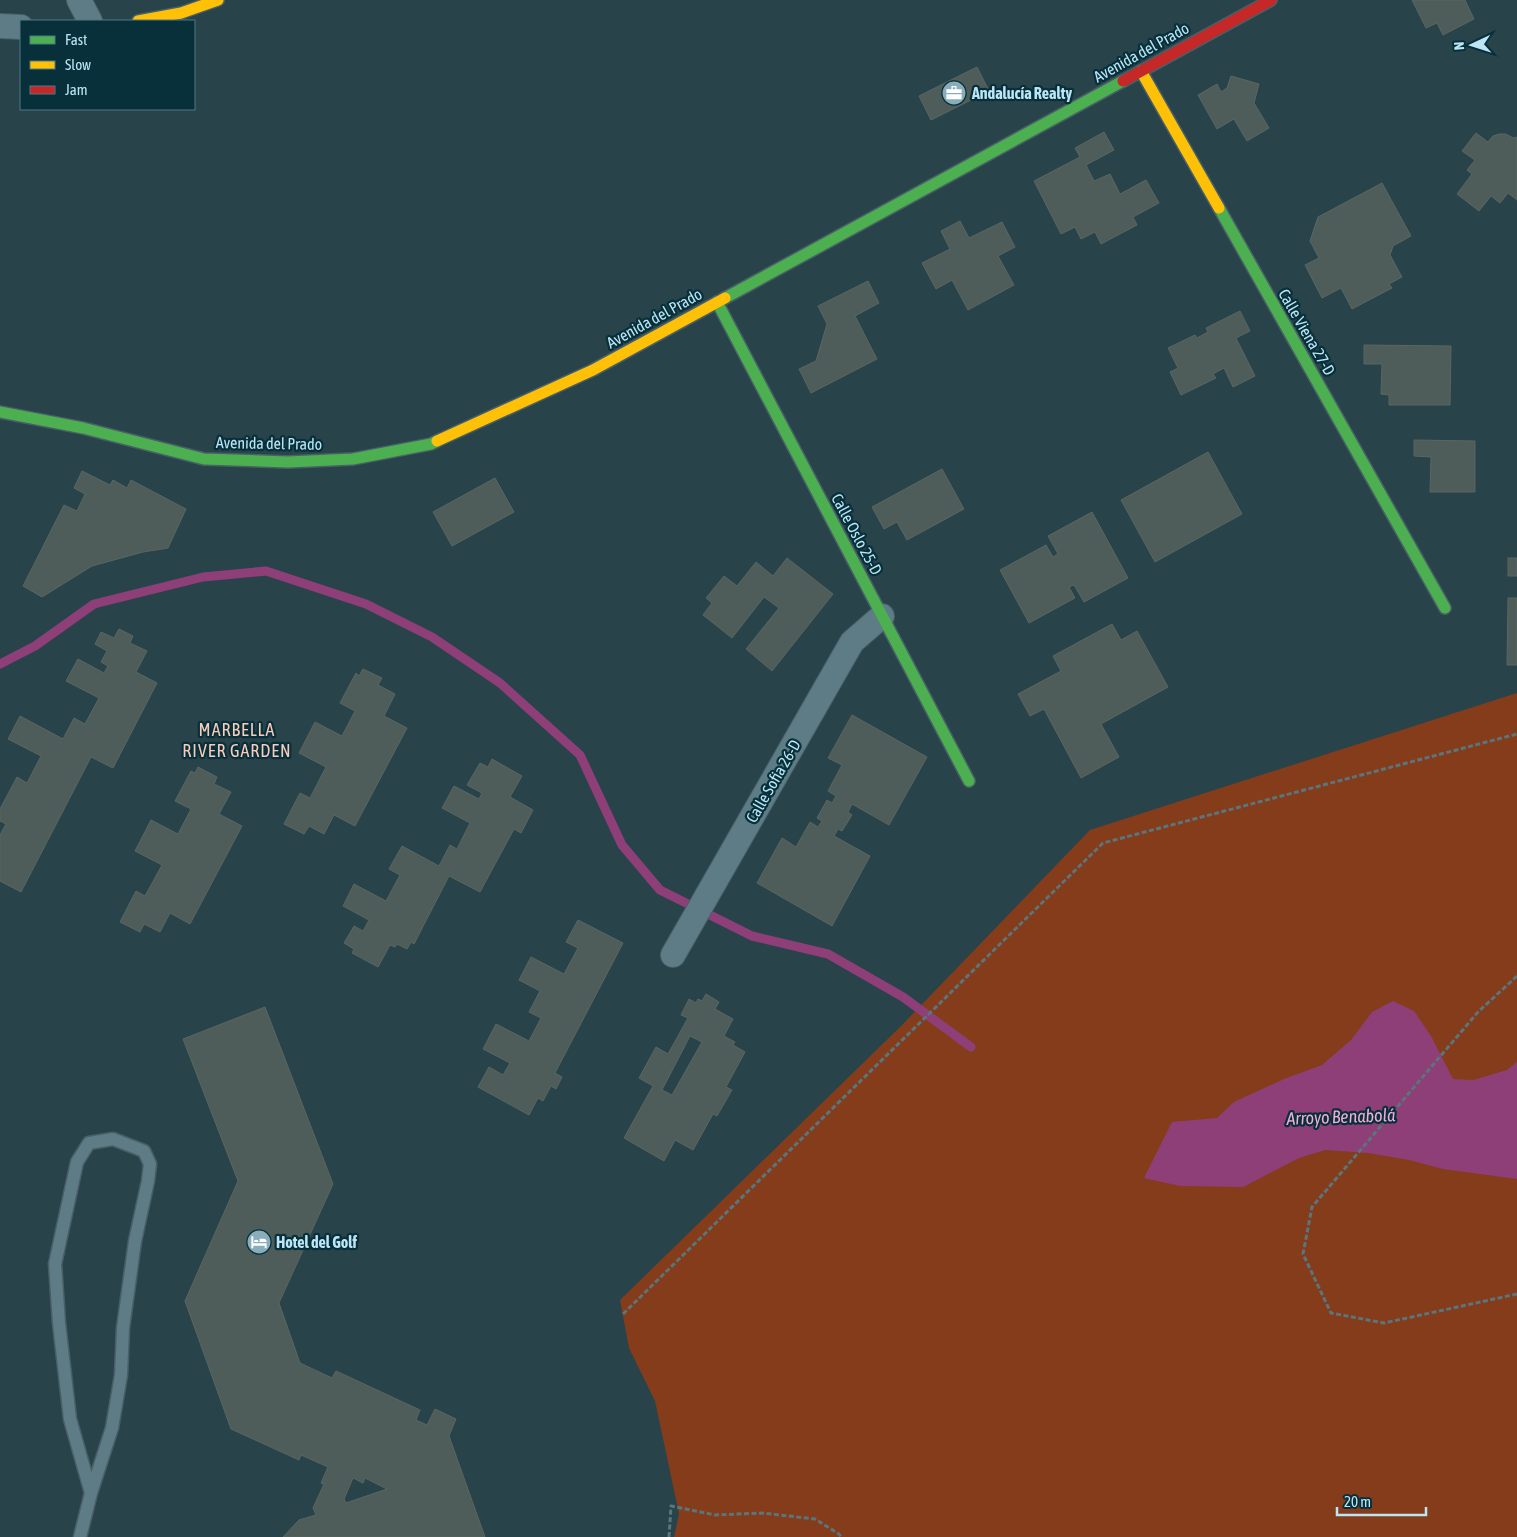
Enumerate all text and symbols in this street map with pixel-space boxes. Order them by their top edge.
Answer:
street label: Avenida del Prado [1090,18,1192,86]
legend [20,20,195,110]
north arrow [1447,20,1497,70]
text: Fast [65,31,87,48]
text: N [1451,41,1467,51]
text: Slow [65,56,91,73]
office icon: Andalucía Realty [941,80,967,106]
text: Jam [65,81,88,98]
place label: Andalucía Realty [971,84,1072,102]
street label: Avenida del Prado [603,284,705,352]
street label: Calle Viena 27-D [1275,286,1339,378]
street label: Avenida del Prado [216,433,322,453]
street label: Calle Oslo 25-D [828,490,886,578]
district label: MARBELLA RIVER GARDEN [182,719,292,761]
street label: Calle Sofia 26-D [742,736,804,826]
water label: Arroyo Benabolá [1285,1104,1396,1129]
hotel icon: Hotel del Golf [246,1229,272,1255]
place label: Hotel del Golf [276,1233,357,1251]
scale bar [1337,1484,1426,1516]
text: 20 m [1344,1493,1371,1510]

